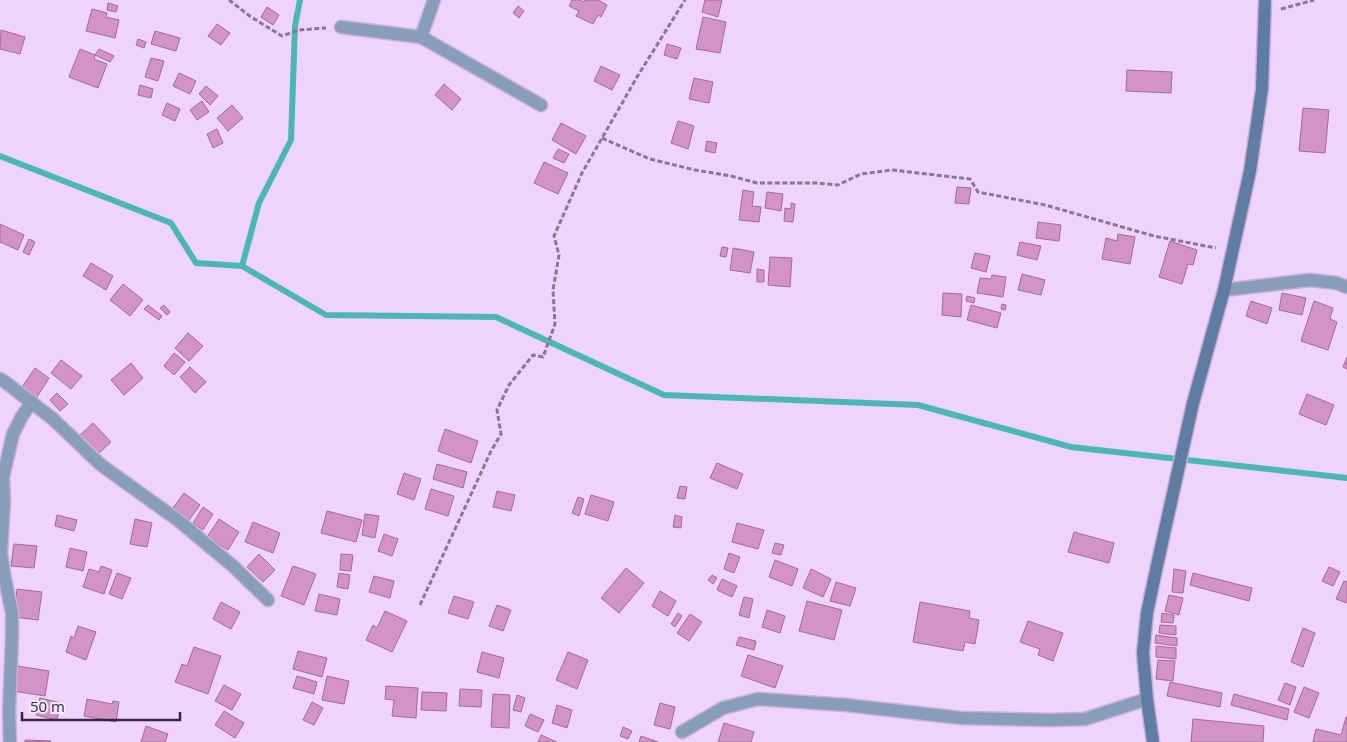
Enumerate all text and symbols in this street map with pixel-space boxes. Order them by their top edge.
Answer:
scale bar [22,690,180,722]
text: 50 m [30,696,65,716]

